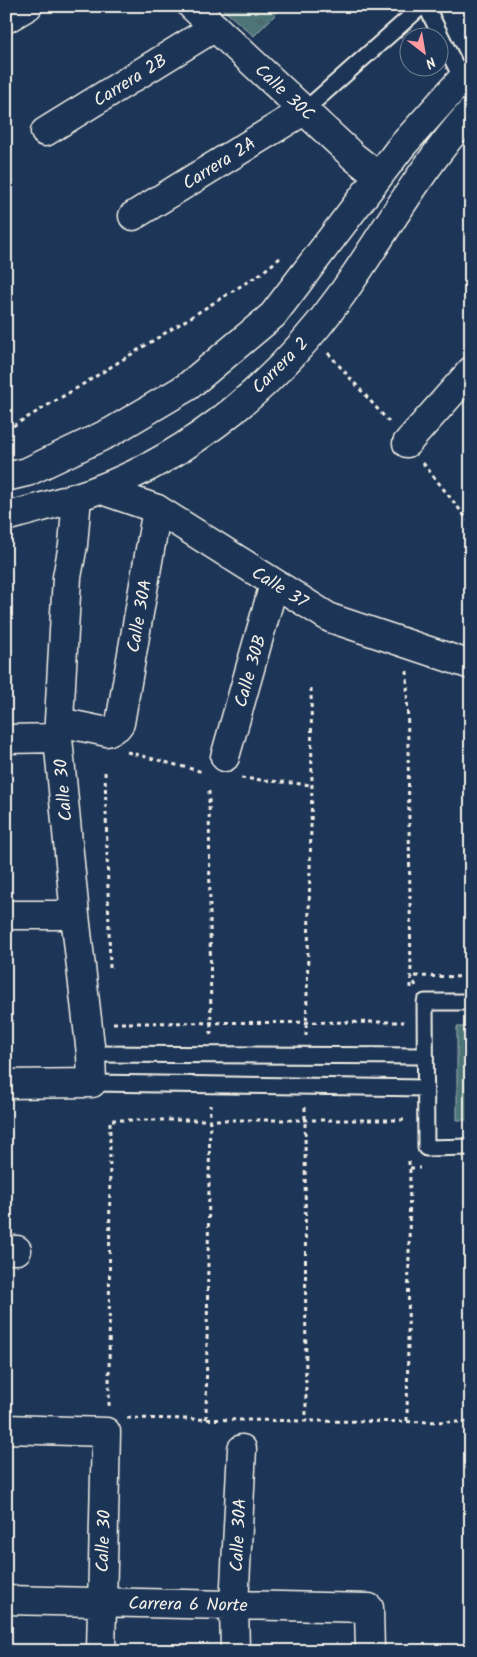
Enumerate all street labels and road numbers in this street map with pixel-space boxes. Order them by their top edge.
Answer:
street label: Carrera 2B [88,47,174,116]
street label: Calle 30C [247,57,321,129]
street label: Carrera 2A [177,130,262,198]
street label: Carrera 2 [246,331,317,402]
street label: Calle 37 [245,560,314,617]
street label: Calle 30A [120,577,161,655]
street label: Calle 30B [227,632,276,711]
street label: Calle 30 [47,757,82,822]
street label: Calle 30A [223,1498,256,1573]
street label: Calle 30 [89,1509,120,1573]
street label: Carrera 6 Norte [128,1590,248,1621]

